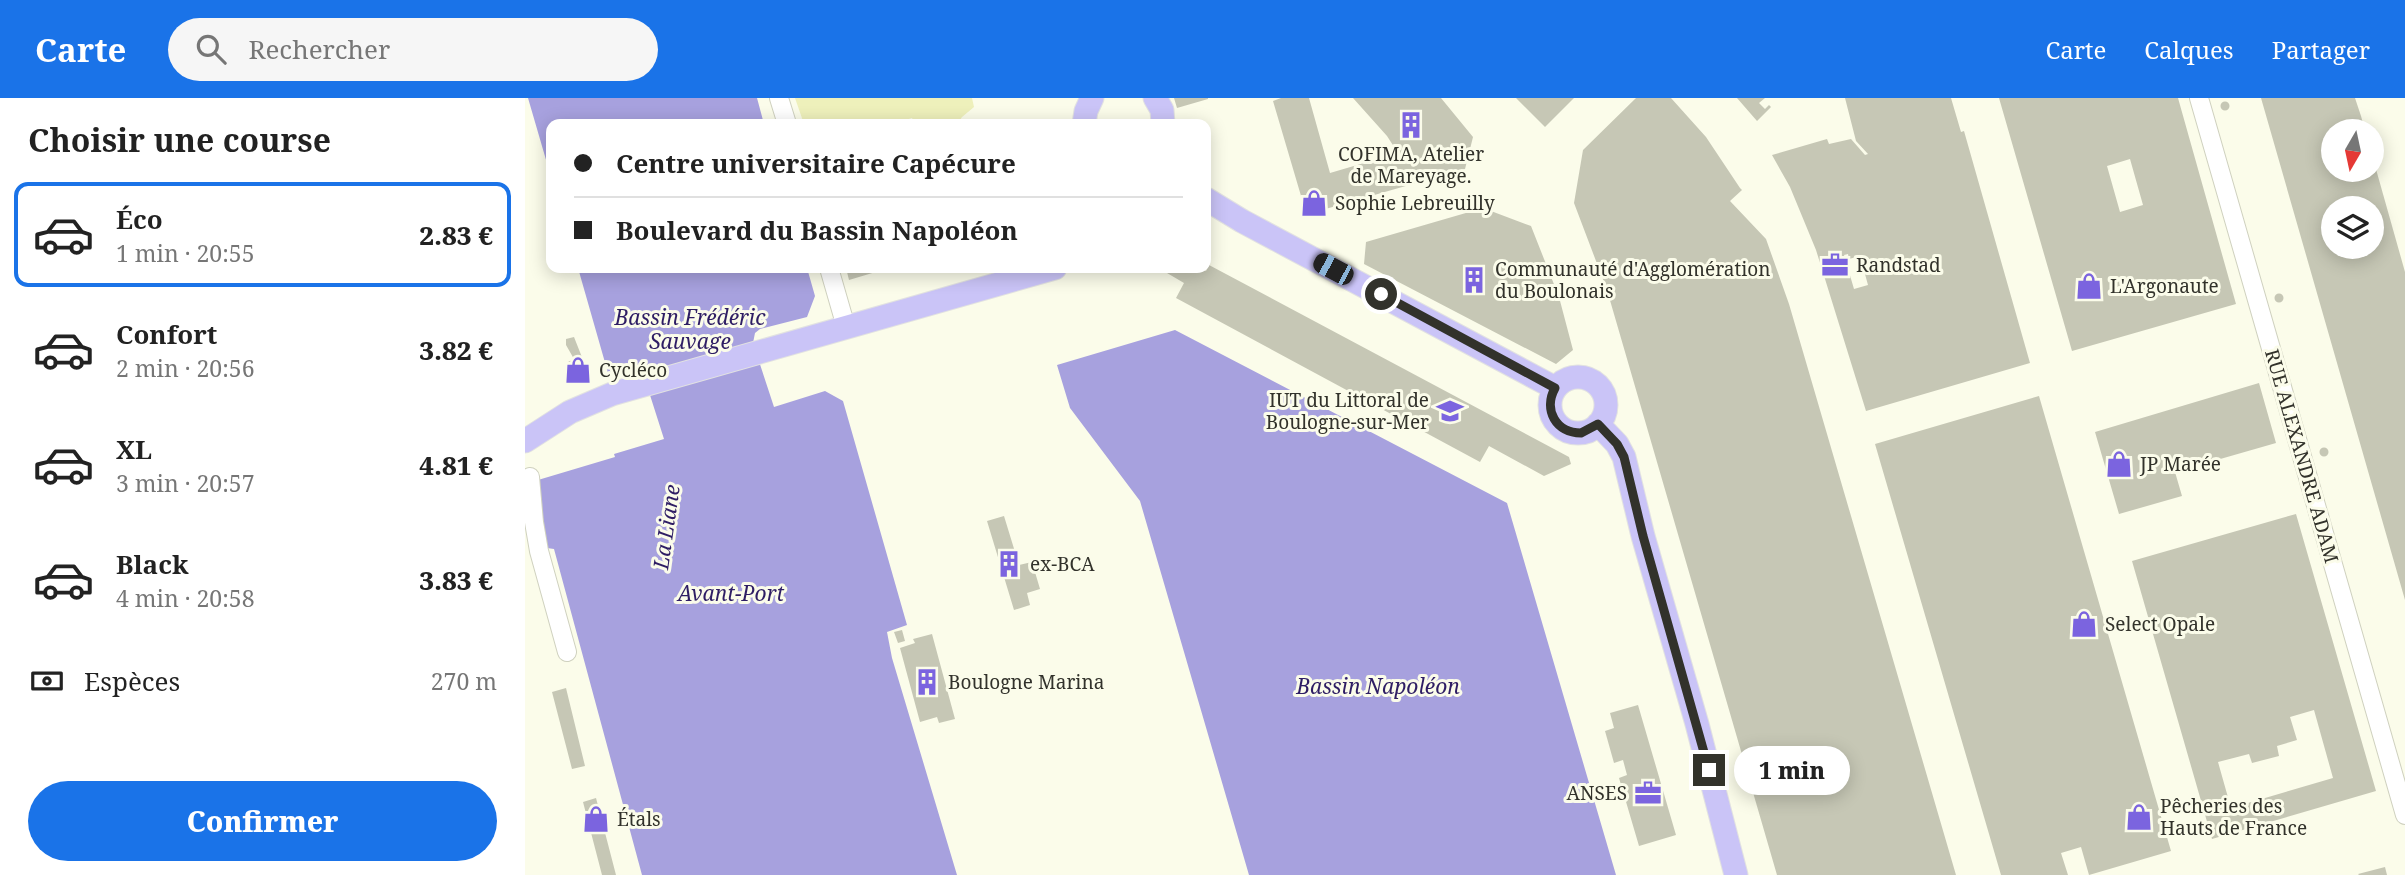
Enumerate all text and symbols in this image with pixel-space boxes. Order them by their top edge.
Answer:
search box [168,18,658,81]
text: Carte [35,27,126,72]
icon: search [192,30,230,68]
text: Rechercher [248,31,390,67]
text: Carte [2046,33,2106,66]
text: Calques [2144,33,2234,66]
text: Partager [2272,33,2370,66]
building icon: COFIMA, Atelier de Mareyage. [1396,110,1426,140]
text: Choisir une course [28,118,331,161]
north arrow [2321,119,2383,182]
map controls [2321,119,2384,259]
place label: COFIMA, Atelier de Mareyage. [1338,141,1484,189]
text: Centre universitaire Capécure [616,145,1016,181]
shop icon: Sophie Lebreuilly [1299,188,1329,218]
place label: Sophie Lebreuilly [1335,190,1495,216]
button: layers [2321,196,2384,259]
text: Éco [116,201,163,237]
icon: car [32,203,95,266]
text: Boulevard du Bassin Napoléon [616,212,1018,248]
text: 2.83 € [419,217,493,253]
text: 1 min · 20:55 [116,237,254,269]
car [1310,250,1357,288]
office icon: Randstad [1820,250,1850,280]
place label: Randstad [1856,252,1941,278]
place label: Communauté d'Agglomération du Boulonais [1495,256,1770,304]
building icon: Communauté d'Agglomération du Boulonais [1459,265,1489,295]
shop icon: L'Argonaute [2074,271,2104,301]
place label: L'Argonaute [2110,273,2219,299]
route start [1365,278,1397,310]
water label: Bassin Frédéric Sauvage [614,303,766,355]
text: Confort [116,316,217,352]
icon: car [32,318,95,381]
text: 3.82 € [419,332,493,368]
street label: RUE ALEXANDRE ADAM [2259,346,2345,566]
text: 2 min · 20:56 [116,352,254,384]
shop icon: Cycléco [563,355,593,385]
place label: Cycléco [599,357,667,383]
place label: IUT du Littoral de Boulogne-sur-Mer [1266,387,1429,435]
school or university icon: IUT du Littoral de Boulogne-sur-Mer [1435,396,1465,426]
text: XL [116,431,152,467]
icon: car [32,433,95,496]
text: 4.81 € [419,447,493,483]
shop icon: JP Marée [2104,449,2134,479]
place label: JP Marée [2139,451,2221,477]
text: 3 min · 20:57 [116,467,254,499]
water label: La Liane [646,483,686,572]
text: Black [116,546,189,582]
icon: car [32,548,95,611]
building icon: ex-BCA [994,549,1024,579]
place label: ex-BCA [1030,551,1095,577]
text: 3.83 € [419,562,493,598]
water label: Avant-Port [676,579,784,607]
text: 4 min · 20:58 [116,582,254,614]
shop icon: Select Opale [2069,609,2099,639]
place label: Select Opale [2105,611,2215,637]
icon: cash [28,662,66,700]
text: Espèces [84,663,180,699]
text: 270 m [431,665,497,697]
building icon: Boulogne Marina [912,667,942,697]
place label: Boulogne Marina [948,669,1104,695]
water label: Bassin Napoléon [1295,672,1460,700]
callout: 1 min [1733,746,1849,794]
route end [1693,754,1725,786]
text: 1 min [1759,754,1825,786]
office icon: ANSES [1633,778,1663,808]
place label: ANSES [1567,780,1627,806]
button: Confirmer [28,781,497,861]
place label: Pêcheries des Hauts de France [2160,793,2307,841]
shop icon: Pêcheries des Hauts de France [2124,802,2154,832]
shop icon: Étals [581,804,611,834]
place label: Étals [617,806,661,832]

